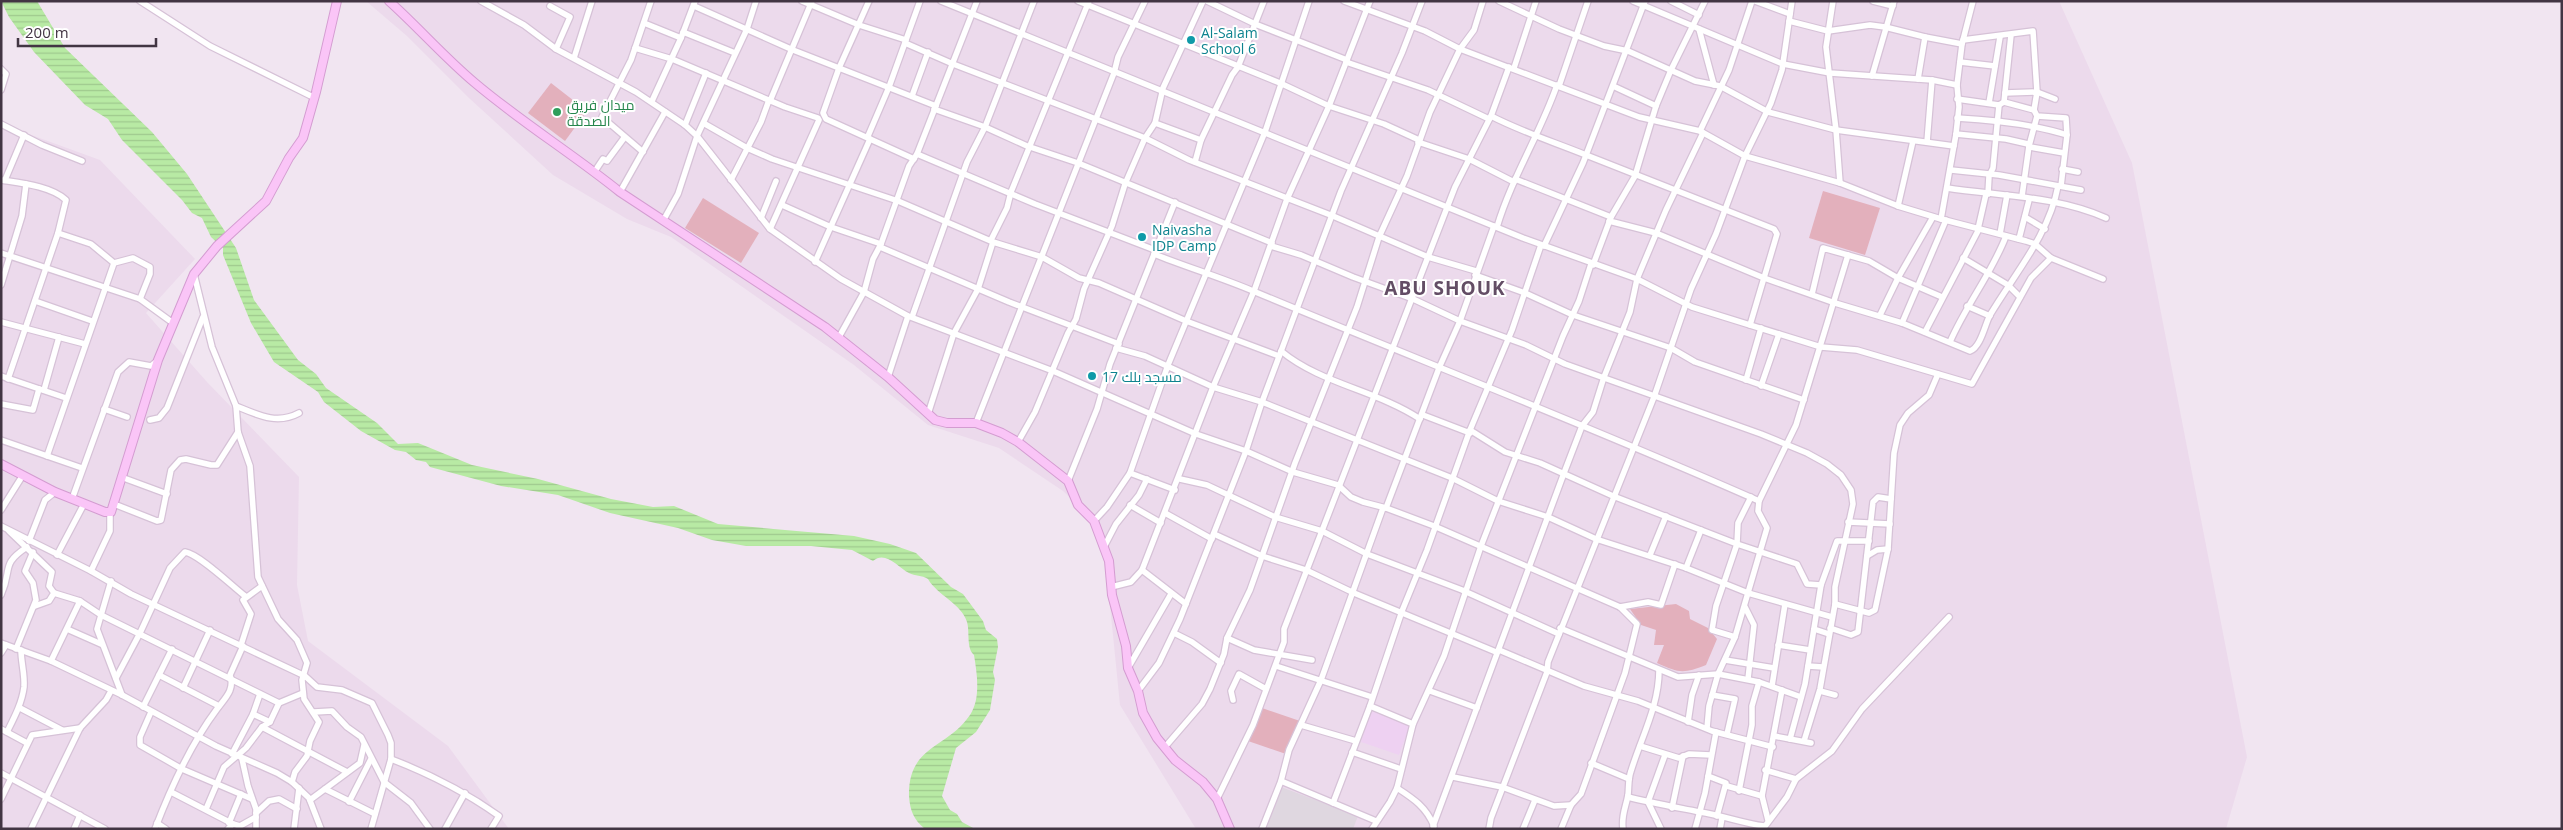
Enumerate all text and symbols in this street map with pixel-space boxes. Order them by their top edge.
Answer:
scale bar [18,15,155,47]
text: 200 m [25,22,69,42]
place label: Al-Salam School 6 [1201,23,1258,58]
marker: Al-Salam School 6 [1185,34,1197,46]
place label: ميدان فريق الصدقة [567,95,634,130]
marker: ميدان فريق الصدقة [551,106,563,118]
place label: Naivasha IDP Camp [1152,220,1216,255]
marker: Naivasha IDP Camp [1136,231,1148,243]
district label: ABU SHOUK [1384,275,1506,301]
place label: مسجد بلك 17 [1102,367,1182,386]
marker: مسجد بلك 17 [1086,370,1098,382]

